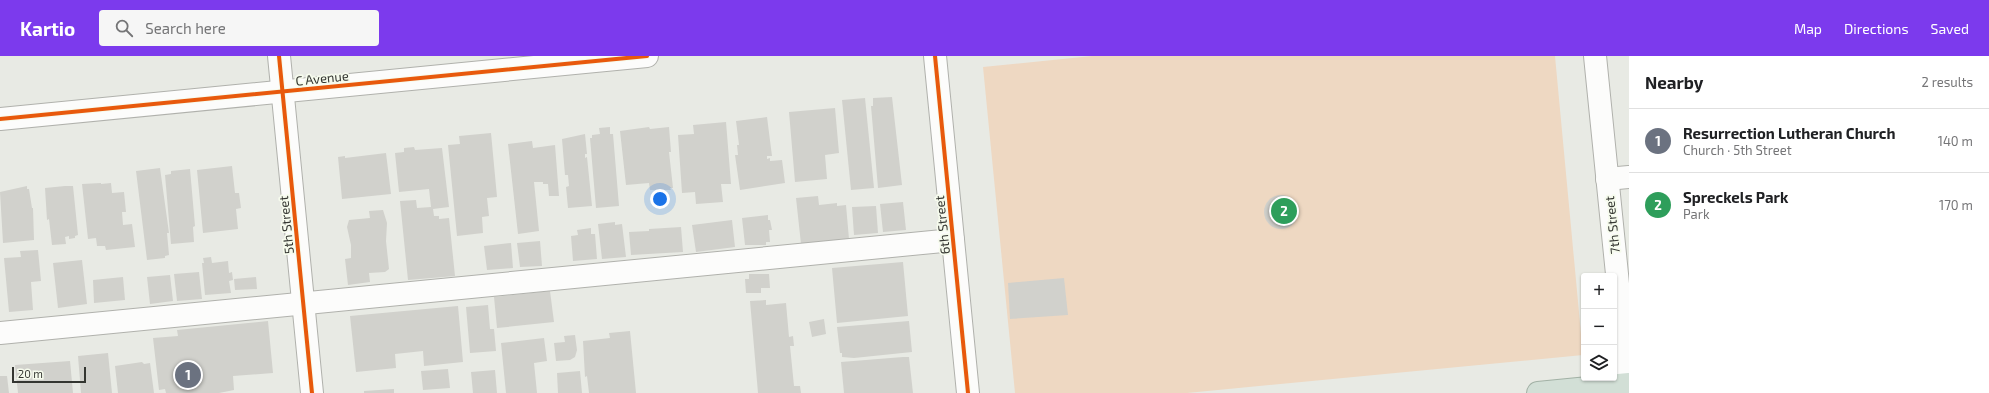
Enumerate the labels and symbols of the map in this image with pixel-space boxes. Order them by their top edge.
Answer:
street label: C Avenue [295,67,349,89]
your location [650,189,670,209]
street label: 5th Street [275,195,297,255]
street label: 6th Street [931,195,953,255]
street label: 7th Street [1601,195,1623,255]
pin: 2 [1271,196,1297,226]
pin: 1 [175,360,201,390]
scale bar [12,365,86,384]

